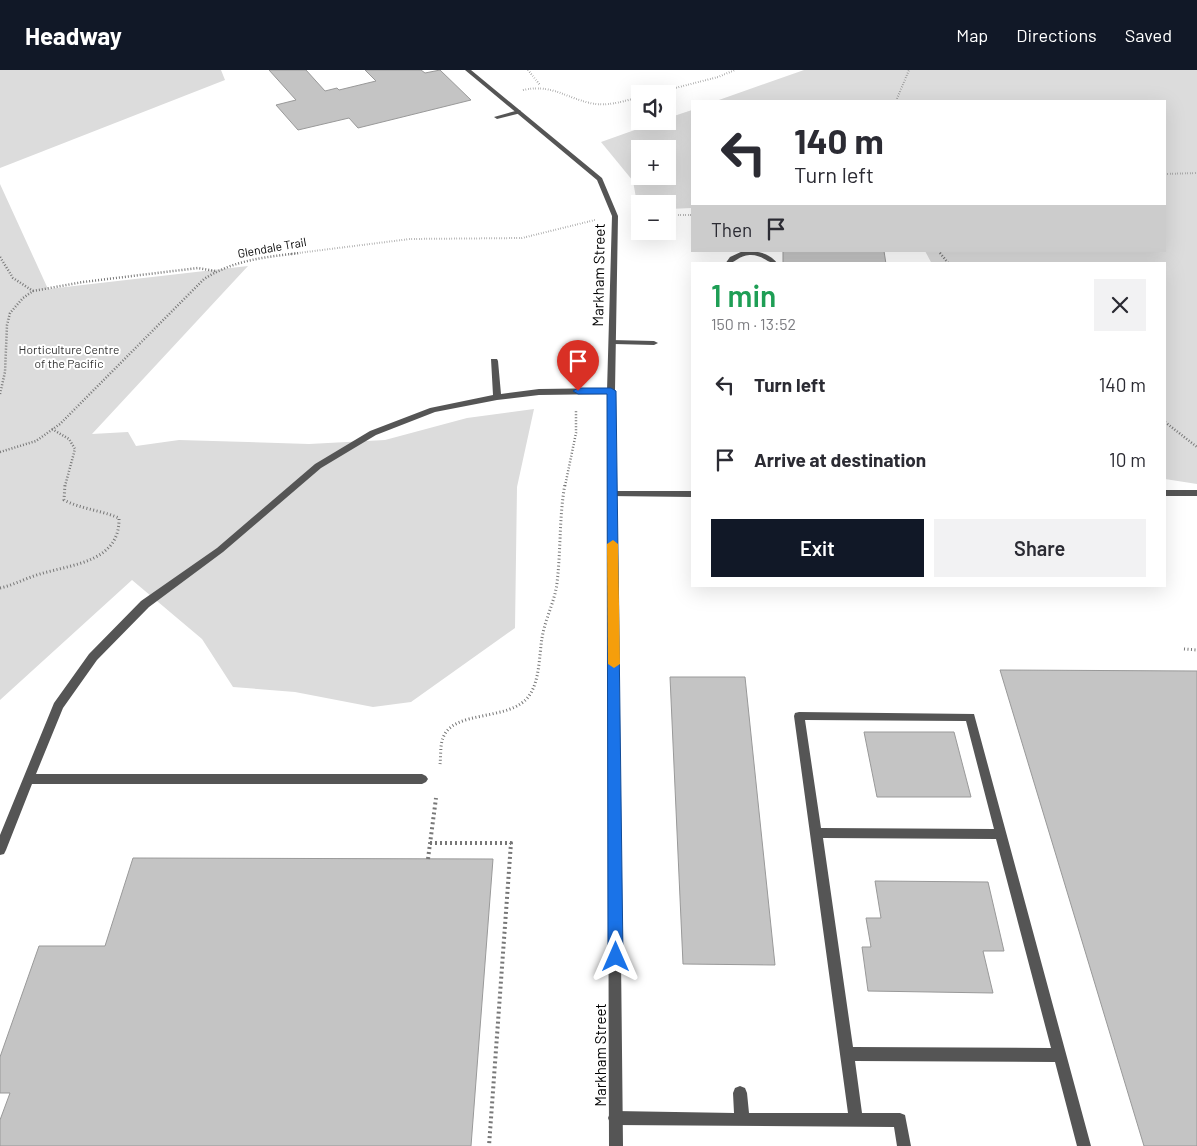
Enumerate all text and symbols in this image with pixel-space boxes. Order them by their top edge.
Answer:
text: Headway [25,21,122,50]
text: Map [956,24,988,46]
text: Directions [1016,24,1097,46]
text: Saved [1125,24,1172,46]
map controls [631,85,676,240]
button: sound [631,85,676,130]
text: 140 m [794,119,884,161]
icon: left [711,120,776,185]
button: + [631,140,676,185]
text: Turn left [794,161,874,187]
button: − [631,195,676,240]
icon: arrive [762,215,790,243]
text: Then [711,218,752,241]
street label: Markham Street [588,223,608,327]
street label: Glendale Trail [236,234,307,260]
text: 1 min [711,277,776,313]
button: close [1094,279,1146,331]
text: 150 m · 13:52 [711,314,796,333]
pin [557,340,599,391]
park label: Horticulture Centre of the Pacific [19,342,119,370]
icon: arrive [564,347,592,375]
icon: left [711,371,739,399]
text: Turn left [754,373,825,396]
text: 140 m [1099,373,1146,396]
icon: arrive [711,446,739,474]
text: Arrive at destination [754,448,926,471]
text: 10 m [1109,448,1146,471]
button: Exit [711,519,924,577]
button: Share [934,519,1146,577]
position arrow [589,930,641,982]
street label: Markham Street [591,1003,609,1107]

